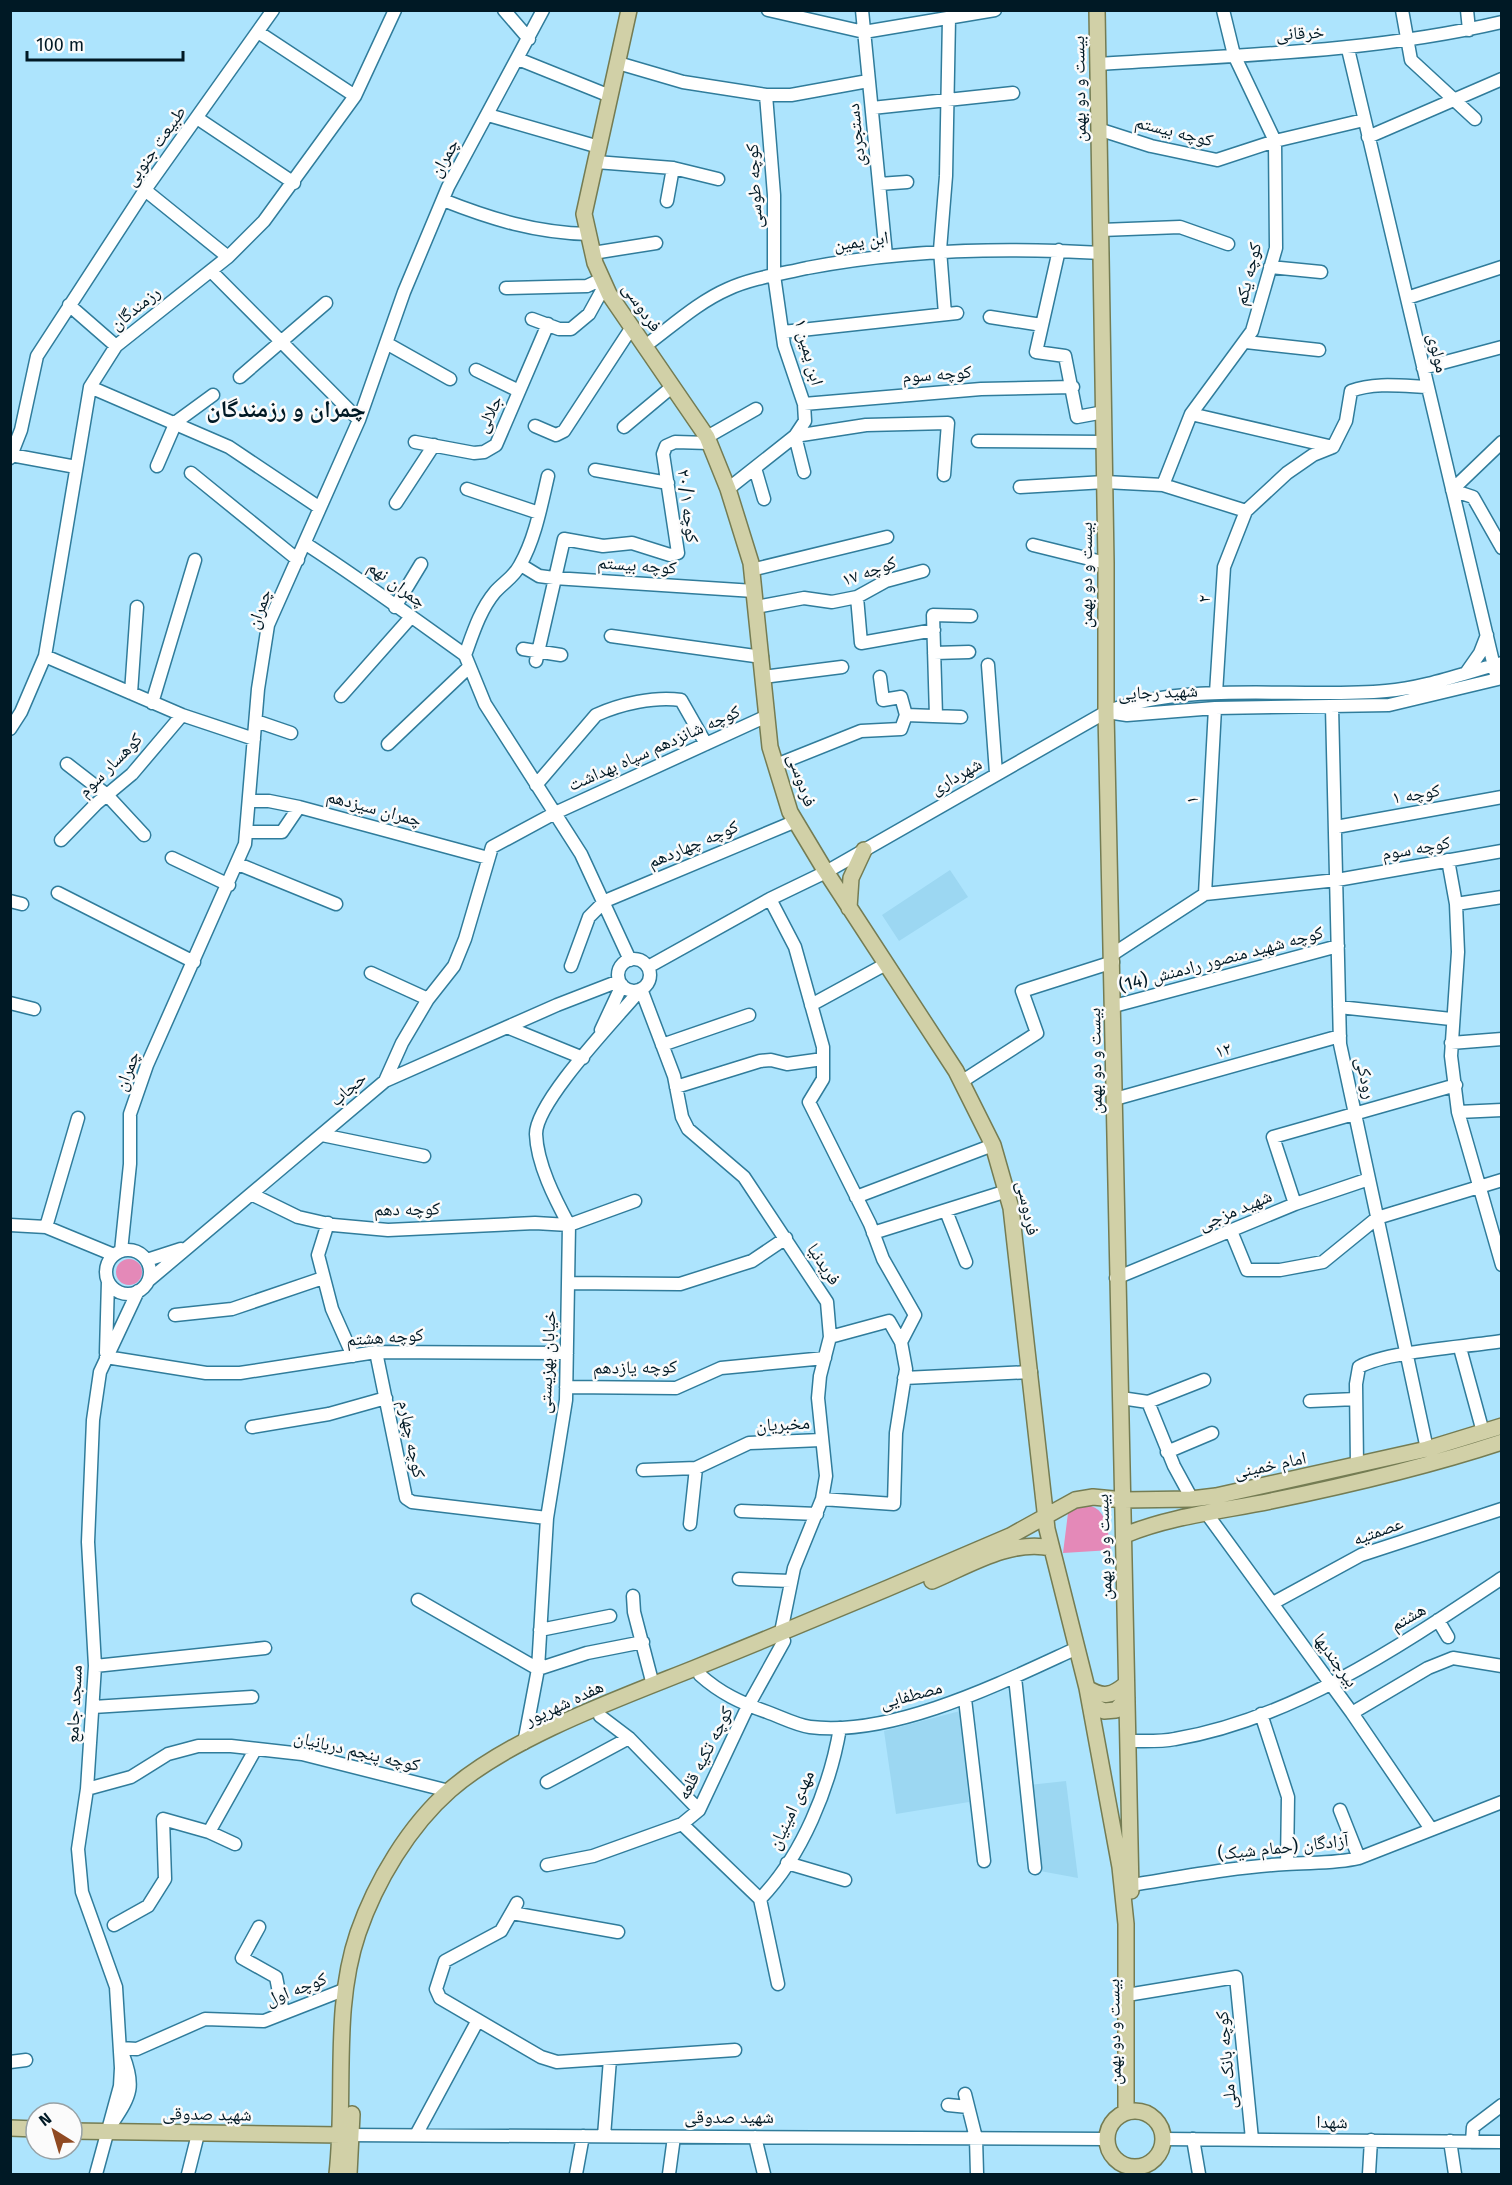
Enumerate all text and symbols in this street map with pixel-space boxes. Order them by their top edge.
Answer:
street label: خرقانی [1275,21,1325,45]
scale bar [27,24,183,62]
text: 100 m [36,34,84,56]
street label: بیست و دو بهمن [1067,36,1091,142]
street label: طبیعت جنوبی [119,102,191,190]
street label: دستجردی [842,102,870,168]
street label: کوچه بیستم [1132,111,1216,152]
street label: چمران [424,135,464,181]
street label: کوچه طوسی [741,143,767,229]
street label: ابن یمین [832,226,890,256]
street label: کوچه یکم [1230,240,1268,308]
street label: فردوسی [618,278,666,336]
street label: رزمندگان [105,281,165,335]
street label: ابن یمین ۱ [790,316,828,388]
street label: مولوی [1423,331,1453,375]
street label: کوچه سوم [902,361,973,388]
street label: جلالی [471,392,507,436]
district label: چمران و رزمندگان [206,395,366,423]
street label: کوچه ۲۰/۱ [673,468,703,545]
street label: بیست و دو بهمن [1075,522,1097,628]
street label: کوچه بیستم [596,551,678,580]
street label: ۱۷ کوچه [839,551,900,591]
street label: چمران نهم [363,555,431,613]
street label: چمران [242,586,276,632]
street label: ۲ [1193,594,1215,604]
street label: شهید رجایی [1118,680,1198,704]
street label: کوچه شانزدهم سپاه بهداشت [565,700,744,797]
street label: کوهسار سوم [73,728,148,803]
street label: فردوسی [783,750,821,810]
street label: شهرداری [926,753,986,799]
street label: ۱ کوچه [1390,779,1442,809]
street label: چمران سیزدهم [324,785,424,832]
street label: ۱ [1181,795,1203,805]
street label: کوچه چهاردهم [644,815,742,874]
street label: کوچه سوم [1380,831,1453,866]
street label: کوچه شهید منصور رادمنش (14) [1116,921,1326,997]
street label: بیست و دو بهمن [1083,1008,1107,1114]
street label: ۱۲ [1212,1037,1234,1063]
street label: چمران [109,1048,145,1094]
street label: رودکی [1351,1055,1381,1101]
street label: حجاب [325,1067,371,1111]
street label: فردوسی [1012,1179,1044,1237]
street label: شهید مزجی [1195,1185,1275,1235]
street label: کوچه دهم [374,1197,441,1222]
street label: فریدنیا [802,1239,846,1289]
street label: خیابان بهزیستی [533,1310,561,1414]
street label: کوچه هشتم [346,1323,425,1352]
street label: کوچه یازدهم [593,1355,678,1380]
street label: کوچه چهارم [393,1398,430,1481]
street label: مخبریان [755,1412,811,1436]
street label: امام خمینی [1232,1447,1308,1484]
street label: بیست و دو بهمن [1091,1493,1117,1601]
street label: عصمتیه [1350,1512,1406,1550]
street label: هشتم [1386,1598,1430,1637]
street label: بیرجندیها [1309,1629,1363,1691]
street label: مسجد جامع [61,1664,88,1744]
street label: هفده شهریور [520,1675,607,1731]
street label: مصطفایی [877,1676,945,1714]
street label: کوچه تکیه قلعه [672,1702,738,1803]
street label: کوچه پنجم دربانیان [292,1726,423,1777]
street label: مهدی امینیان [763,1767,819,1853]
street label: آزادگان (حمام شیک) [1217,1829,1350,1866]
street label: کوچه اول [262,1967,330,2011]
street label: بیست و دو بهمن [1102,1979,1126,2085]
street label: کوچه بانک ملی [1211,2009,1241,2110]
north arrow [24,2101,84,2161]
street label: شهید صدوقی [162,2102,252,2126]
street label: شهید صدوقی [684,2106,774,2128]
text: N [35,2109,55,2130]
street label: شهدا [1316,2111,1348,2133]

